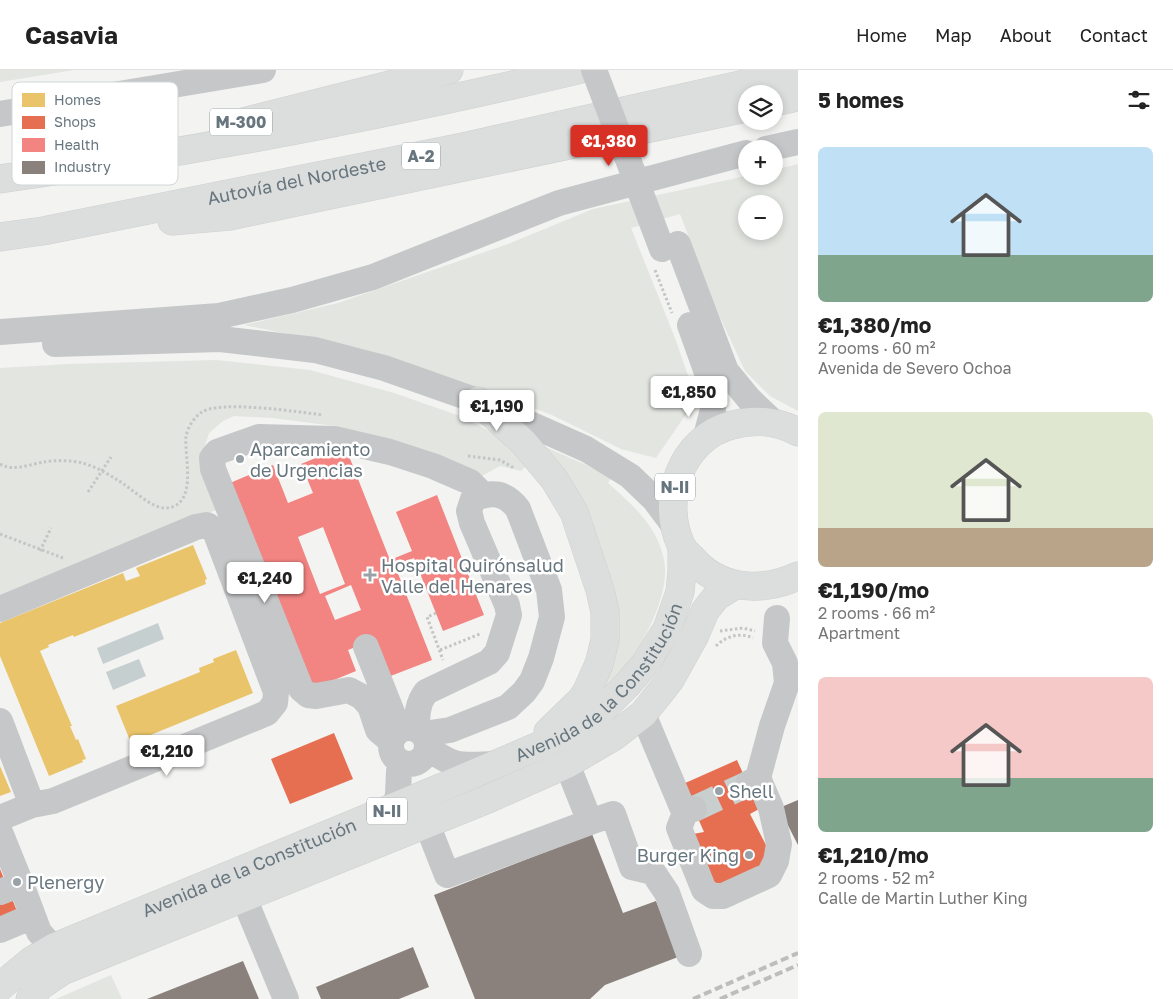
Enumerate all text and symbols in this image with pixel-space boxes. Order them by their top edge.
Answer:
text: Casavia [25,20,118,49]
text: Home [856,24,907,46]
text: Map [935,24,972,46]
text: About [1000,24,1052,46]
text: Contact [1080,24,1148,46]
legend [12,82,178,185]
map controls [738,85,783,240]
button: layers [738,85,783,130]
icon: filters [1125,86,1153,114]
text: 5 homes [818,87,904,113]
text: Homes [54,91,101,108]
road number: M-300 [210,108,272,136]
text: Shops [54,113,96,130]
pin: €1,380 [568,124,650,167]
text: €1,380 [581,131,637,151]
text: Health [54,136,99,153]
button: + [738,140,783,185]
road number: A-2 [402,142,440,170]
street label: Autovía del Nordeste [205,152,388,209]
text: Industry [54,158,111,175]
icon: home [941,180,1031,270]
button: − [738,195,783,240]
text: €1,380/mo [818,312,931,338]
text: 2 rooms · 60 m² [818,338,936,358]
text: Avenida de Severo Ochoa [818,358,1012,378]
pin: €1,850 [648,376,730,418]
text: €1,850 [661,382,717,402]
pin: €1,190 [456,390,538,432]
text: €1,190 [470,396,524,416]
place label: Aparcamiento de Urgencias [250,438,370,481]
icon: home [941,445,1031,535]
marker: Aparcamiento de Urgencias [234,453,246,465]
road number: N-II [655,474,695,501]
place label: Hospital Quirónsalud Valle del Henares [381,554,564,597]
pin: €1,240 [224,562,306,604]
text: €1,240 [238,568,292,588]
marker: Hospital Quirónsalud Valle del Henares [363,568,377,582]
text: €1,190/mo [818,577,929,603]
street label: Avenida de la Constitución [511,600,686,766]
text: 2 rooms · 66 m² [818,603,935,623]
text: Apartment [818,623,900,643]
icon: home [941,710,1031,800]
pin: €1,210 [126,734,208,777]
text: €1,210 [140,741,194,761]
place label: Shell [729,780,774,802]
marker: Shell [713,785,725,797]
road number: N-II [367,798,407,824]
street label: Avenida de la Constitución [139,813,359,921]
text: €1,210/mo [818,842,929,868]
place label: Burger King [637,844,739,866]
marker: Burger King [743,849,755,861]
text: 2 rooms · 52 m² [818,868,934,888]
place label: Plenergy [27,871,104,893]
marker: Plenergy [11,876,23,888]
text: Calle de Martin Luther King [818,888,1028,908]

